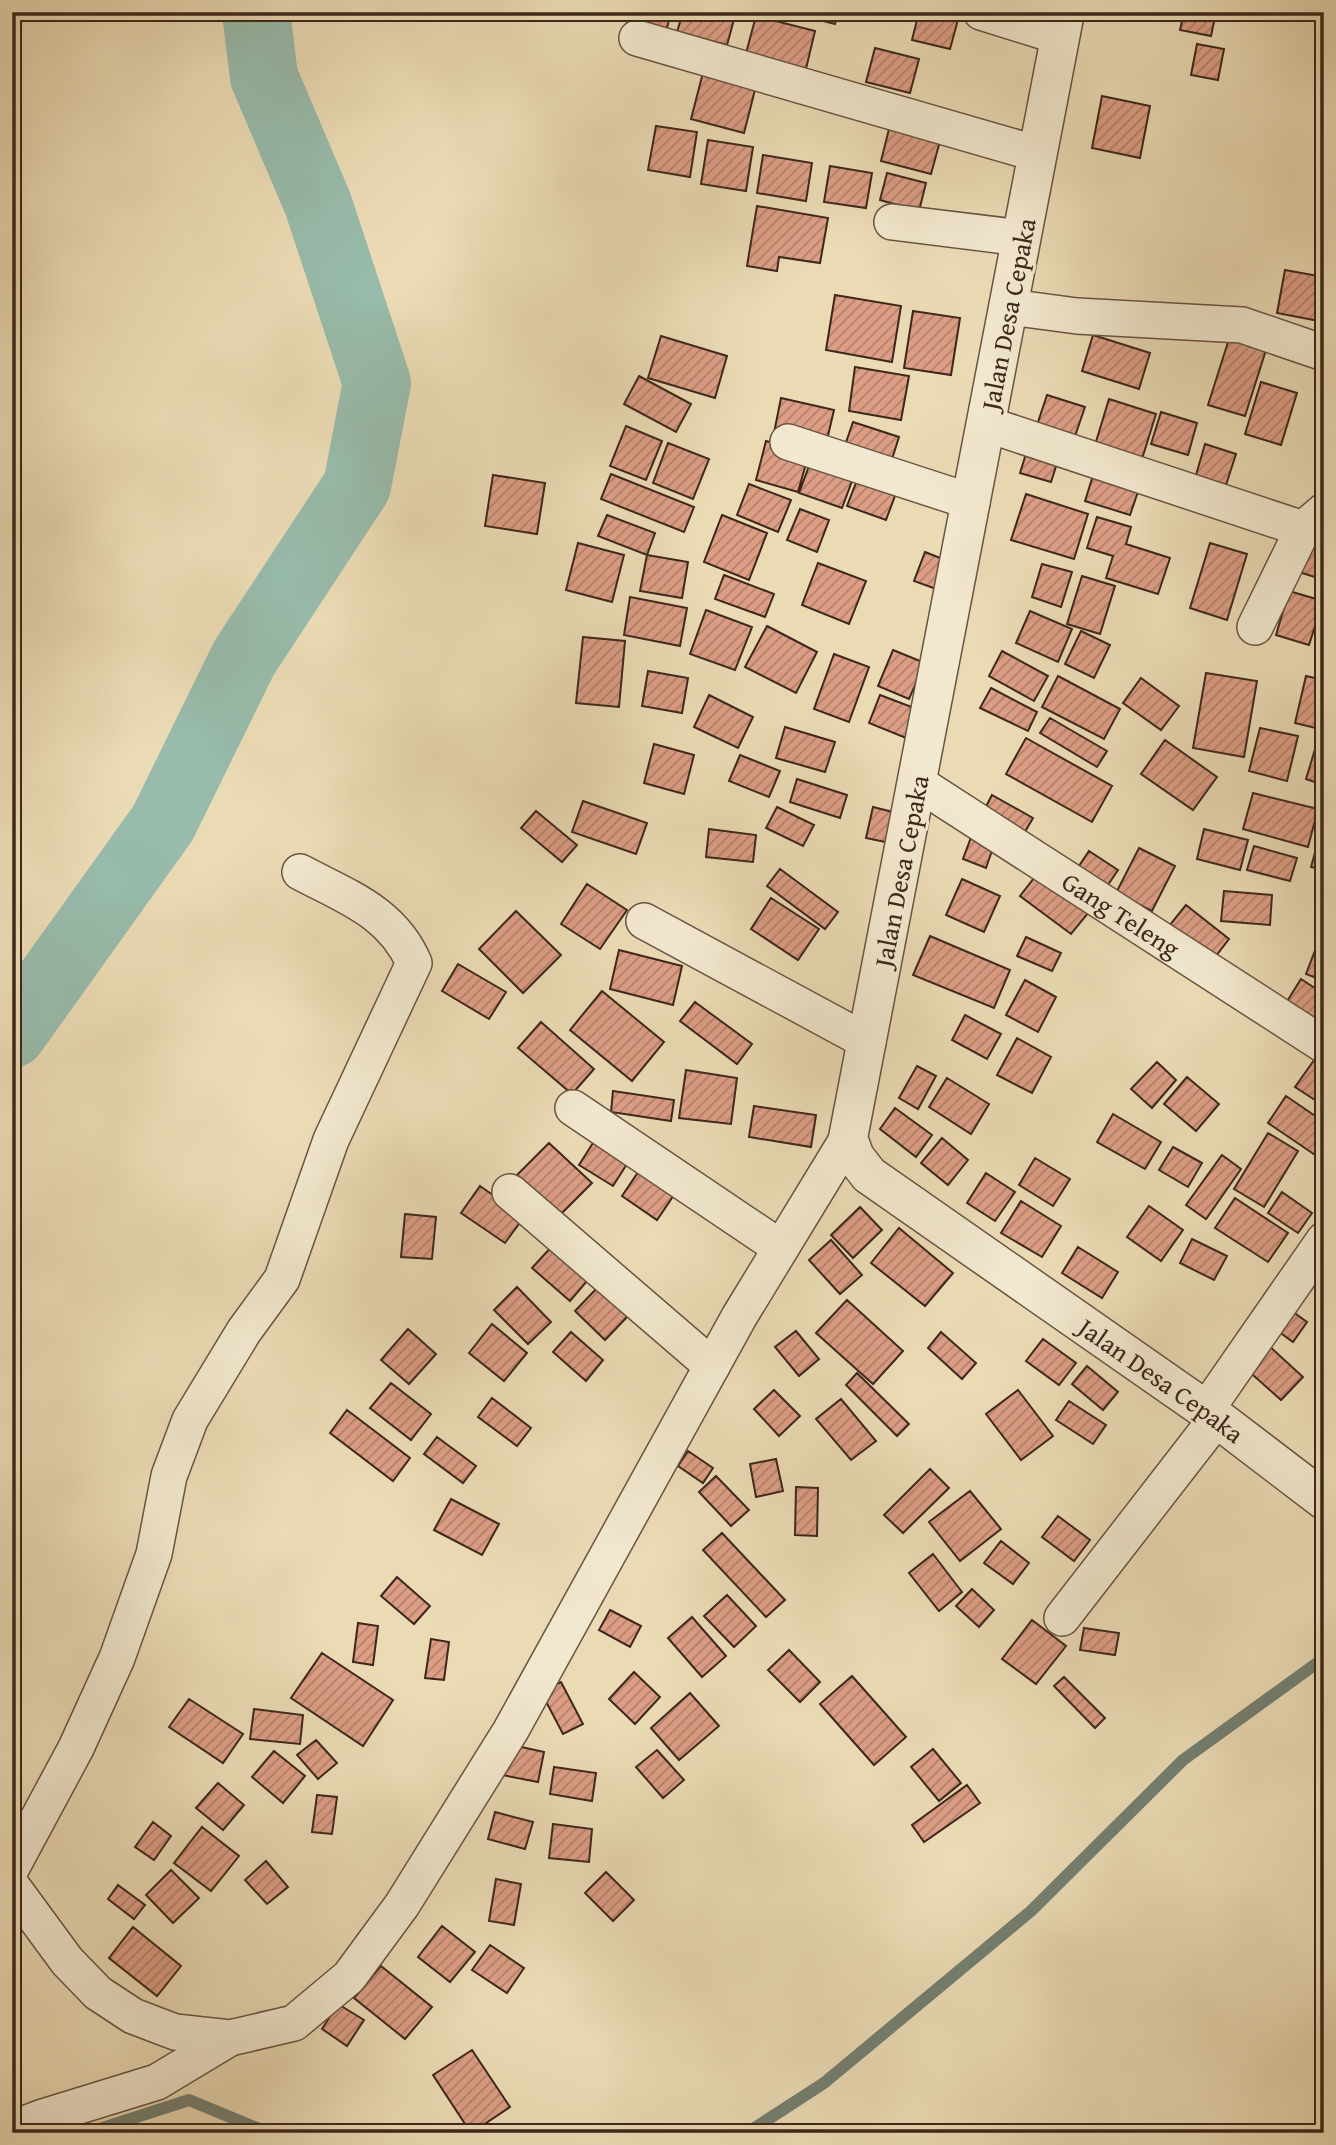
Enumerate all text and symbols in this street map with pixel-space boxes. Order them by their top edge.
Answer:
street label: Jalan Desa Cepaka [970,214,1046,416]
street label: Jalan Desa Cepaka [863,771,939,973]
street label: Gang Teleng [1055,862,1188,967]
street label: Jalan Desa Cepaka [1068,1306,1253,1453]

